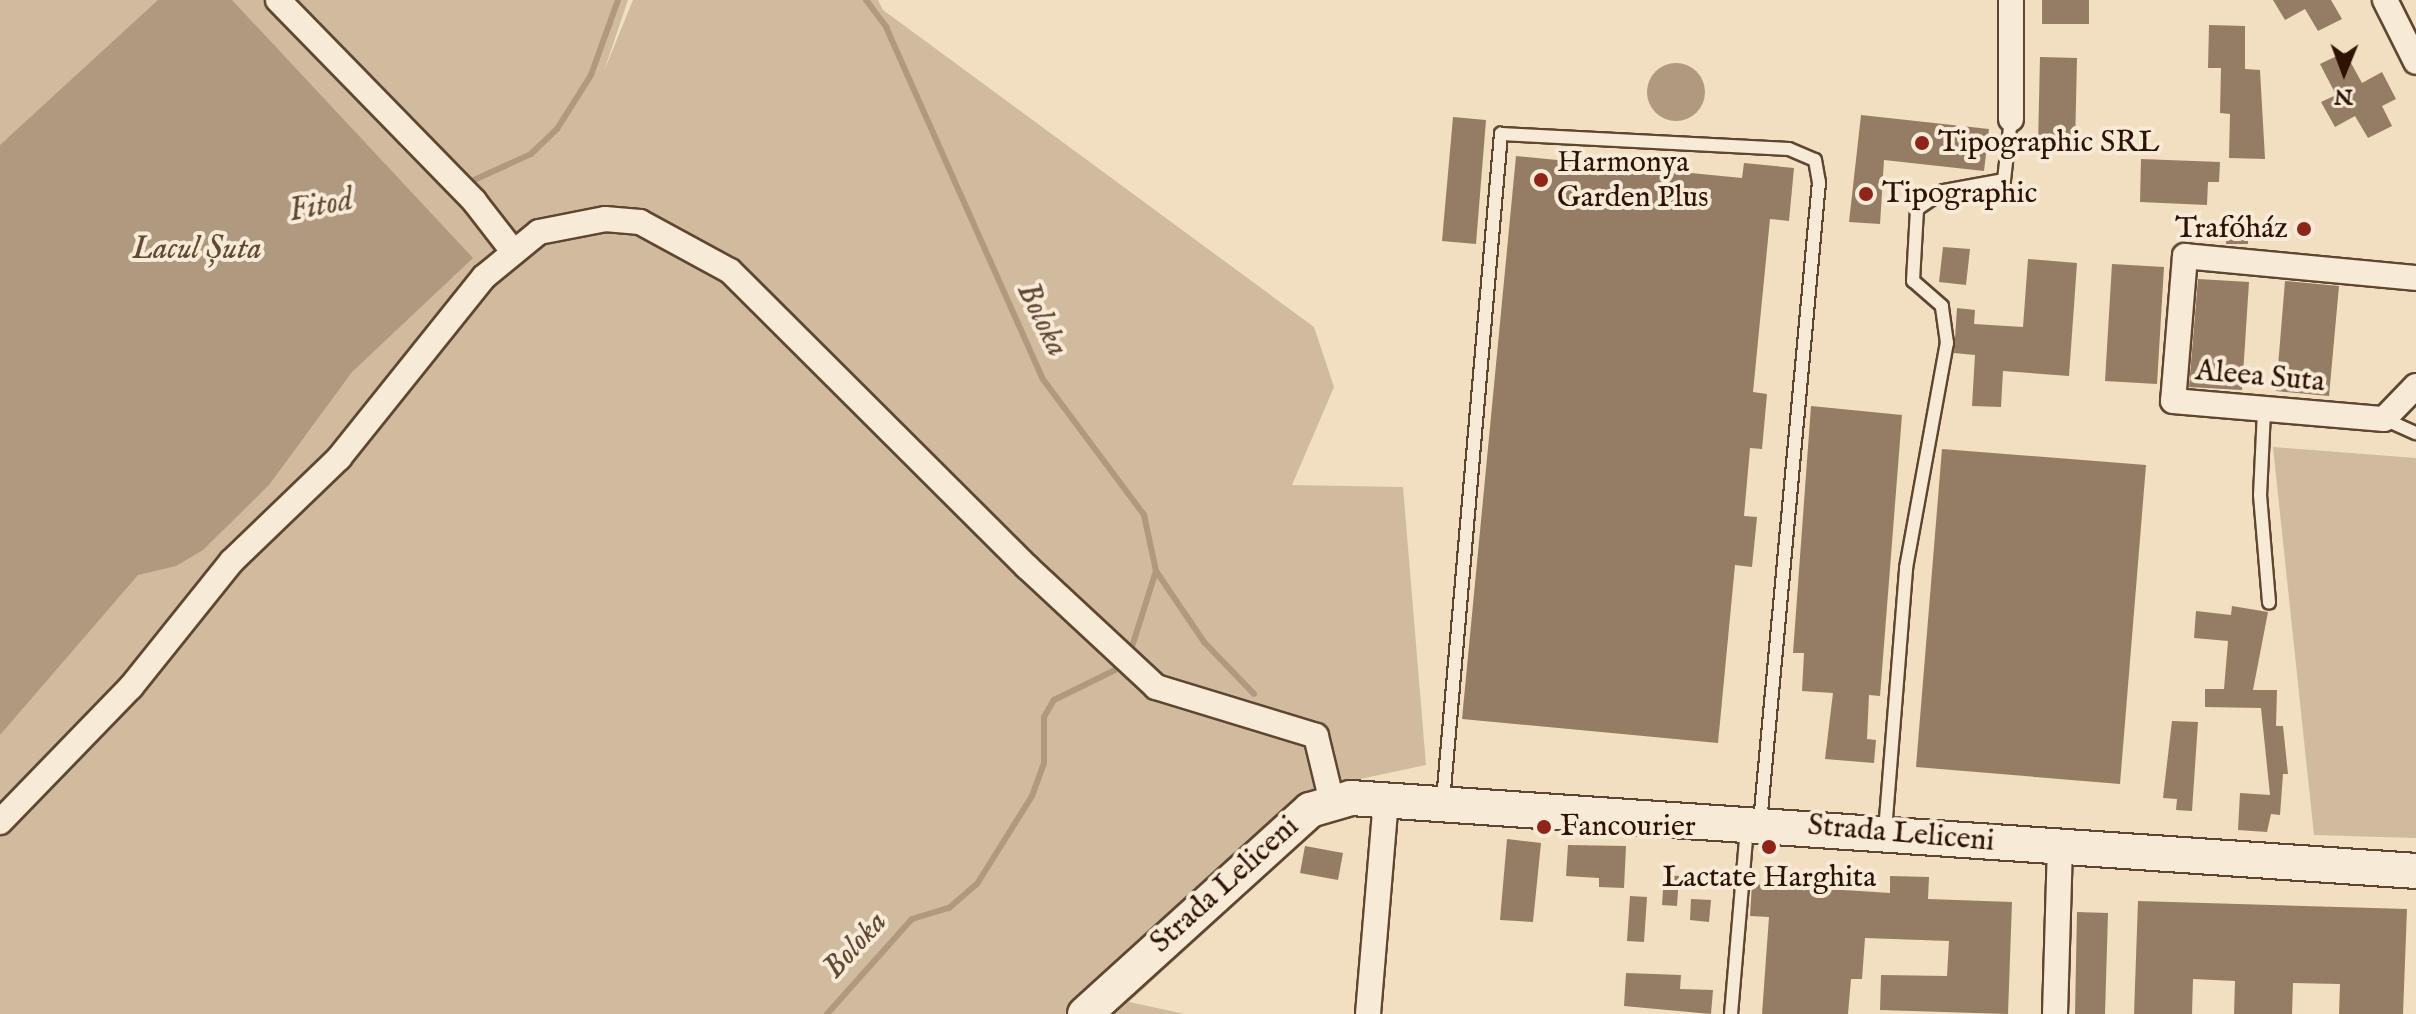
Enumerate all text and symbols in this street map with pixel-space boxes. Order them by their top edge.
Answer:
north arrow [2304,32,2384,112]
text: N [2334,82,2353,110]
place label: Tipographic SRL [1938,125,2159,161]
marker: Tipographic SRL [1913,134,1931,152]
place label: Harmonya Garden Plus [1557,145,1709,216]
marker: Harmonya Garden Plus [1532,171,1550,189]
place label: Tipographic [1882,176,2037,212]
water label: Fitod [286,182,356,232]
marker: Tipographic [1857,185,1875,203]
place label: Trafóház [2175,211,2288,247]
marker: Trafóház [2295,220,2313,238]
water label: Lacul Șuta [132,231,262,269]
water label: Boloka [1007,277,1075,363]
street label: Aleea Suta [2194,353,2326,401]
street label: Strada Leliceni [1806,808,1996,860]
street label: Strada Leliceni [1143,809,1307,961]
place label: Fancourier [1560,809,1696,845]
marker: Fancourier [1535,818,1553,836]
marker: Lactate Harghita [1760,838,1778,856]
place label: Lactate Harghita [1662,860,1876,896]
water label: Boloka [816,904,896,988]

